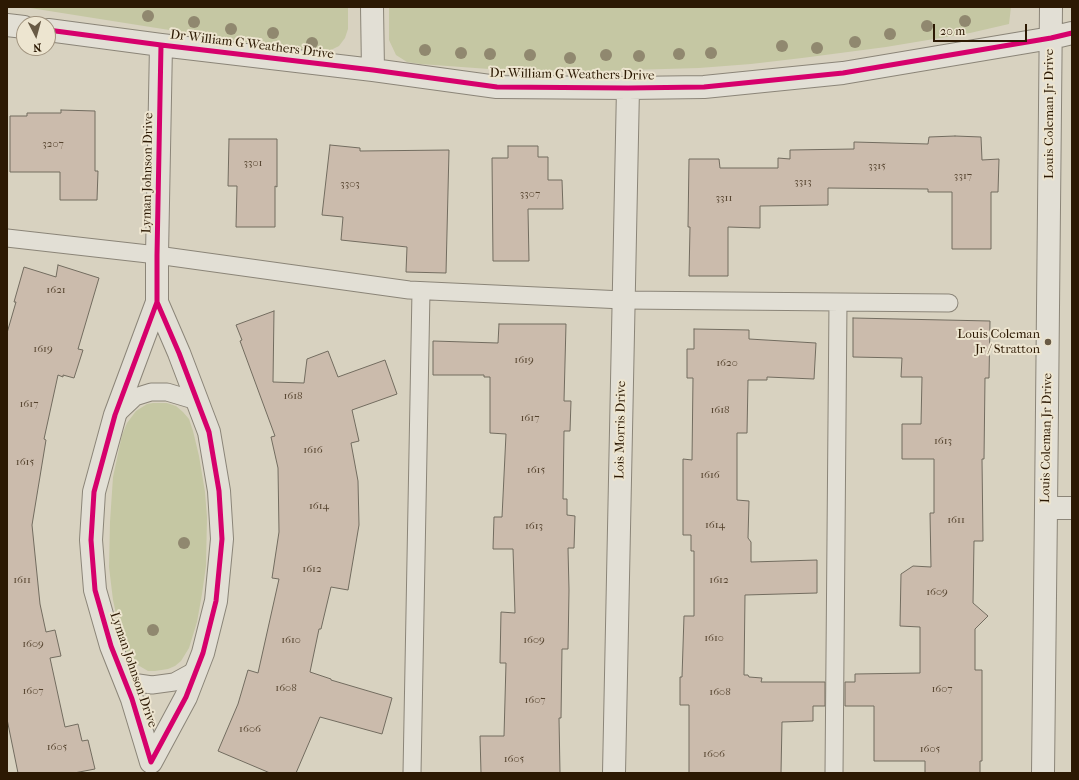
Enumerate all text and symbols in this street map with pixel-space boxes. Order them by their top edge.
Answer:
north arrow [16,16,56,56]
scale bar [935,16,1029,42]
text: 20 m [940,24,965,38]
street label: Dr William G Weathers Drive [169,27,335,63]
text: N [32,41,42,54]
street label: Louis Coleman Jr Drive [1042,49,1058,179]
street label: Dr William G Weathers Drive [489,66,655,84]
street label: Lyman Johnson Drive [139,112,157,234]
house number: 3207 [42,137,64,151]
house number: 3301 [244,156,262,170]
house number: 3315 [868,159,886,173]
house number: 3317 [954,169,972,183]
house number: 3313 [794,175,812,189]
house number: 3303 [340,177,360,191]
house number: 3307 [520,187,540,201]
house number: 3311 [716,191,732,205]
house number: 1621 [46,283,66,297]
place label: Louis Coleman Jr / Stratton [957,327,1040,358]
marker: Louis Coleman Jr / Stratton [1043,337,1053,347]
house number: 1619 [33,342,53,356]
house number: 1619 [514,353,534,367]
house number: 1620 [716,356,738,370]
street label: Louis Coleman Jr Drive [1038,373,1056,503]
street label: Lois Morris Drive [612,381,630,479]
house number: 1618 [283,389,303,403]
house number: 1617 [19,397,39,411]
house number: 1618 [710,403,730,417]
house number: 1617 [520,411,540,425]
house number: 1613 [934,434,952,448]
house number: 1616 [303,443,323,457]
house number: 1615 [16,455,34,469]
house number: 1615 [527,463,545,477]
house number: 1616 [700,468,720,482]
house number: 1614 [309,499,329,513]
house number: 1611 [947,513,965,527]
house number: 1614 [705,518,725,532]
house number: 1613 [525,519,543,533]
house number: 1612 [302,562,322,576]
house number: 1611 [13,573,31,587]
house number: 1612 [709,573,729,587]
house number: 1609 [926,585,948,599]
street label: Lyman Johnson Drive [106,610,160,730]
house number: 1610 [704,631,724,645]
house number: 1610 [281,633,301,647]
house number: 1609 [523,633,545,647]
house number: 1609 [22,637,44,651]
house number: 1608 [275,681,297,695]
house number: 1607 [931,682,953,696]
house number: 1607 [22,684,44,698]
house number: 1608 [709,685,731,699]
house number: 1607 [524,693,546,707]
house number: 1606 [239,722,261,736]
house number: 1605 [47,740,67,754]
house number: 1605 [920,742,940,756]
house number: 1606 [703,747,725,761]
house number: 1605 [504,752,524,766]

